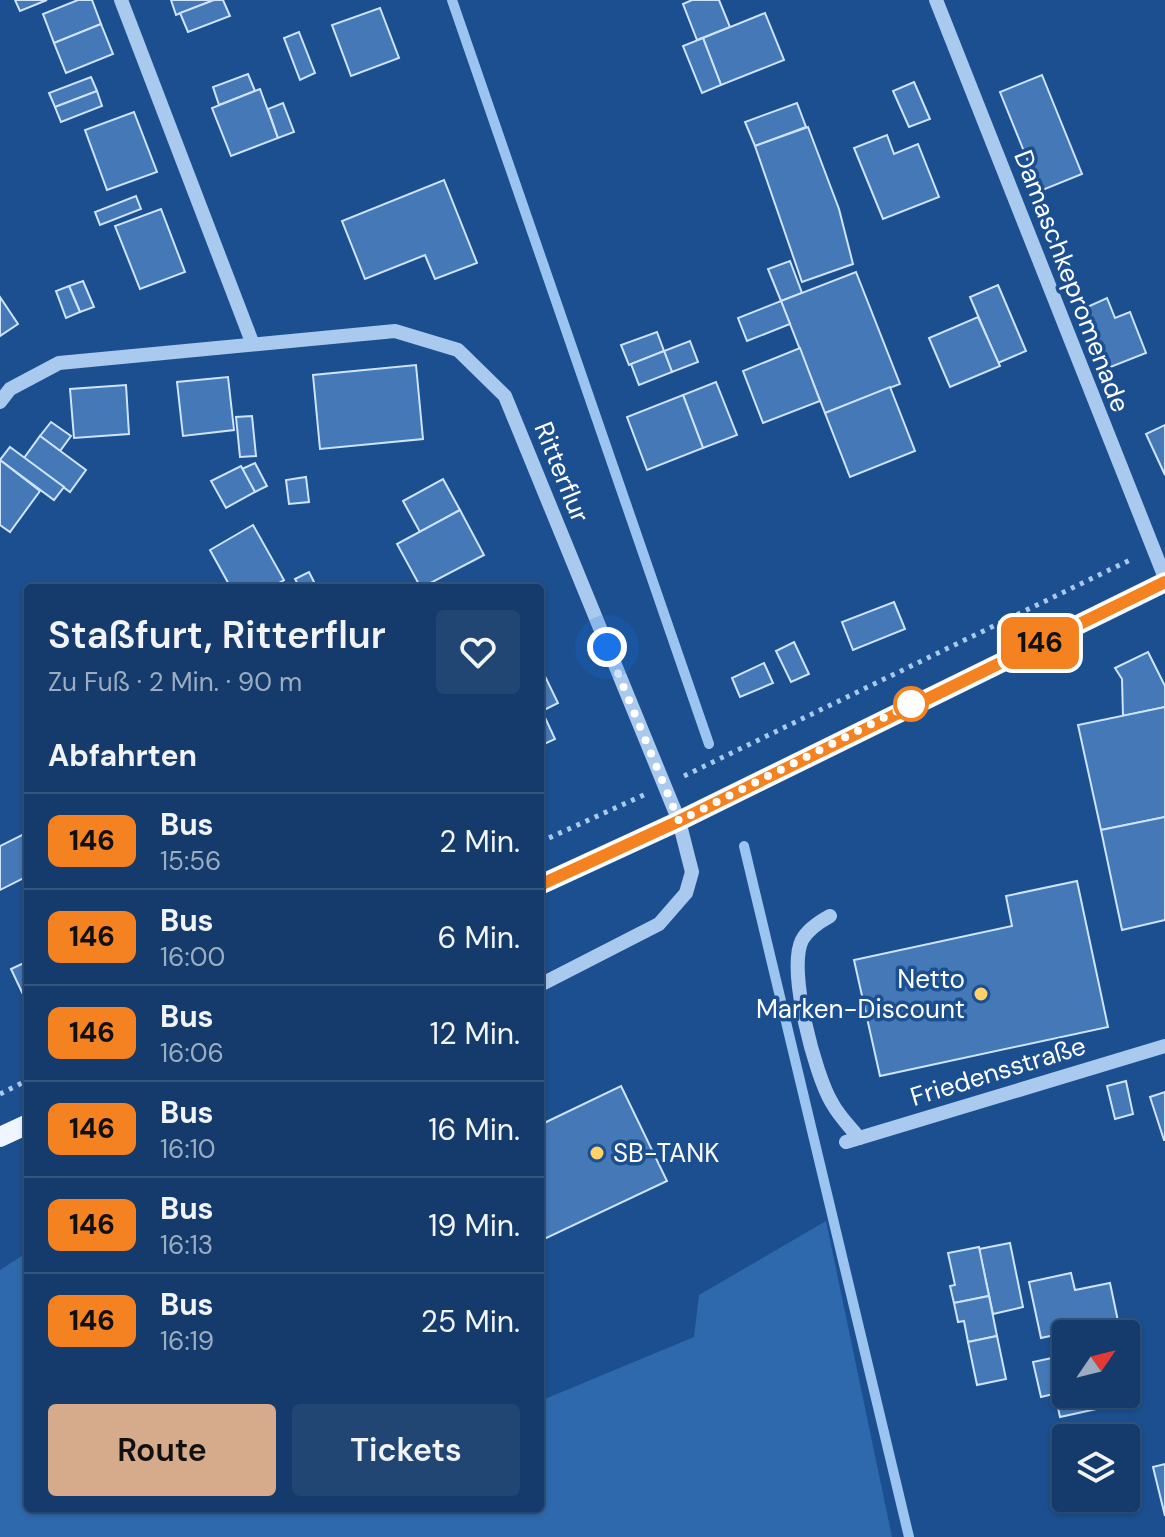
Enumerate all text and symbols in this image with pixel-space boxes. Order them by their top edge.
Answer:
street label: Damaschkepromenade [1006,145,1138,417]
street label: Ritterflur [527,417,597,527]
text: Staßfurt, Ritterflur [48,610,386,660]
button: heart [436,610,520,694]
line badge: 146 [994,617,1086,669]
text: 146 [1017,624,1063,661]
your location [587,627,627,667]
text: Zu Fuß · 2 Min. · 90 m [48,665,302,699]
unlabelled marker [894,687,928,721]
text: Abfahrten [48,736,197,775]
text: Bus [160,805,214,844]
text: 146 [69,822,115,859]
text: 2 Min. [439,822,520,861]
text: 15:56 [160,844,221,878]
text: Bus [160,901,214,940]
text: 146 [69,918,115,955]
text: 6 Min. [438,918,520,957]
text: 16:00 [160,940,225,974]
place label: Netto Marken-Discount [756,962,965,1026]
marker: Netto Marken-Discount [972,985,990,1003]
text: Bus [160,997,214,1036]
text: 146 [69,1014,115,1051]
text: 12 Min. [430,1014,520,1053]
street label: Friedensstraße [906,1028,1090,1114]
text: 16:06 [160,1036,224,1070]
text: Bus [160,1093,214,1132]
text: 146 [69,1110,115,1147]
text: 16 Min. [428,1110,520,1149]
text: 16:10 [160,1132,216,1166]
place label: SB-TANK [613,1136,719,1170]
marker: SB-TANK [588,1144,606,1162]
text: Bus [160,1189,214,1228]
text: 146 [69,1206,115,1243]
text: 19 Min. [428,1206,520,1245]
text: 16:13 [160,1228,213,1262]
text: Bus [160,1285,214,1324]
text: 146 [69,1302,115,1339]
text: 25 Min. [421,1302,520,1341]
north arrow [1052,1320,1140,1408]
map controls [1052,1320,1140,1512]
text: 16:19 [160,1324,214,1358]
button: Route [48,1404,276,1496]
button: Tickets [292,1404,520,1496]
button: layers [1052,1424,1140,1512]

